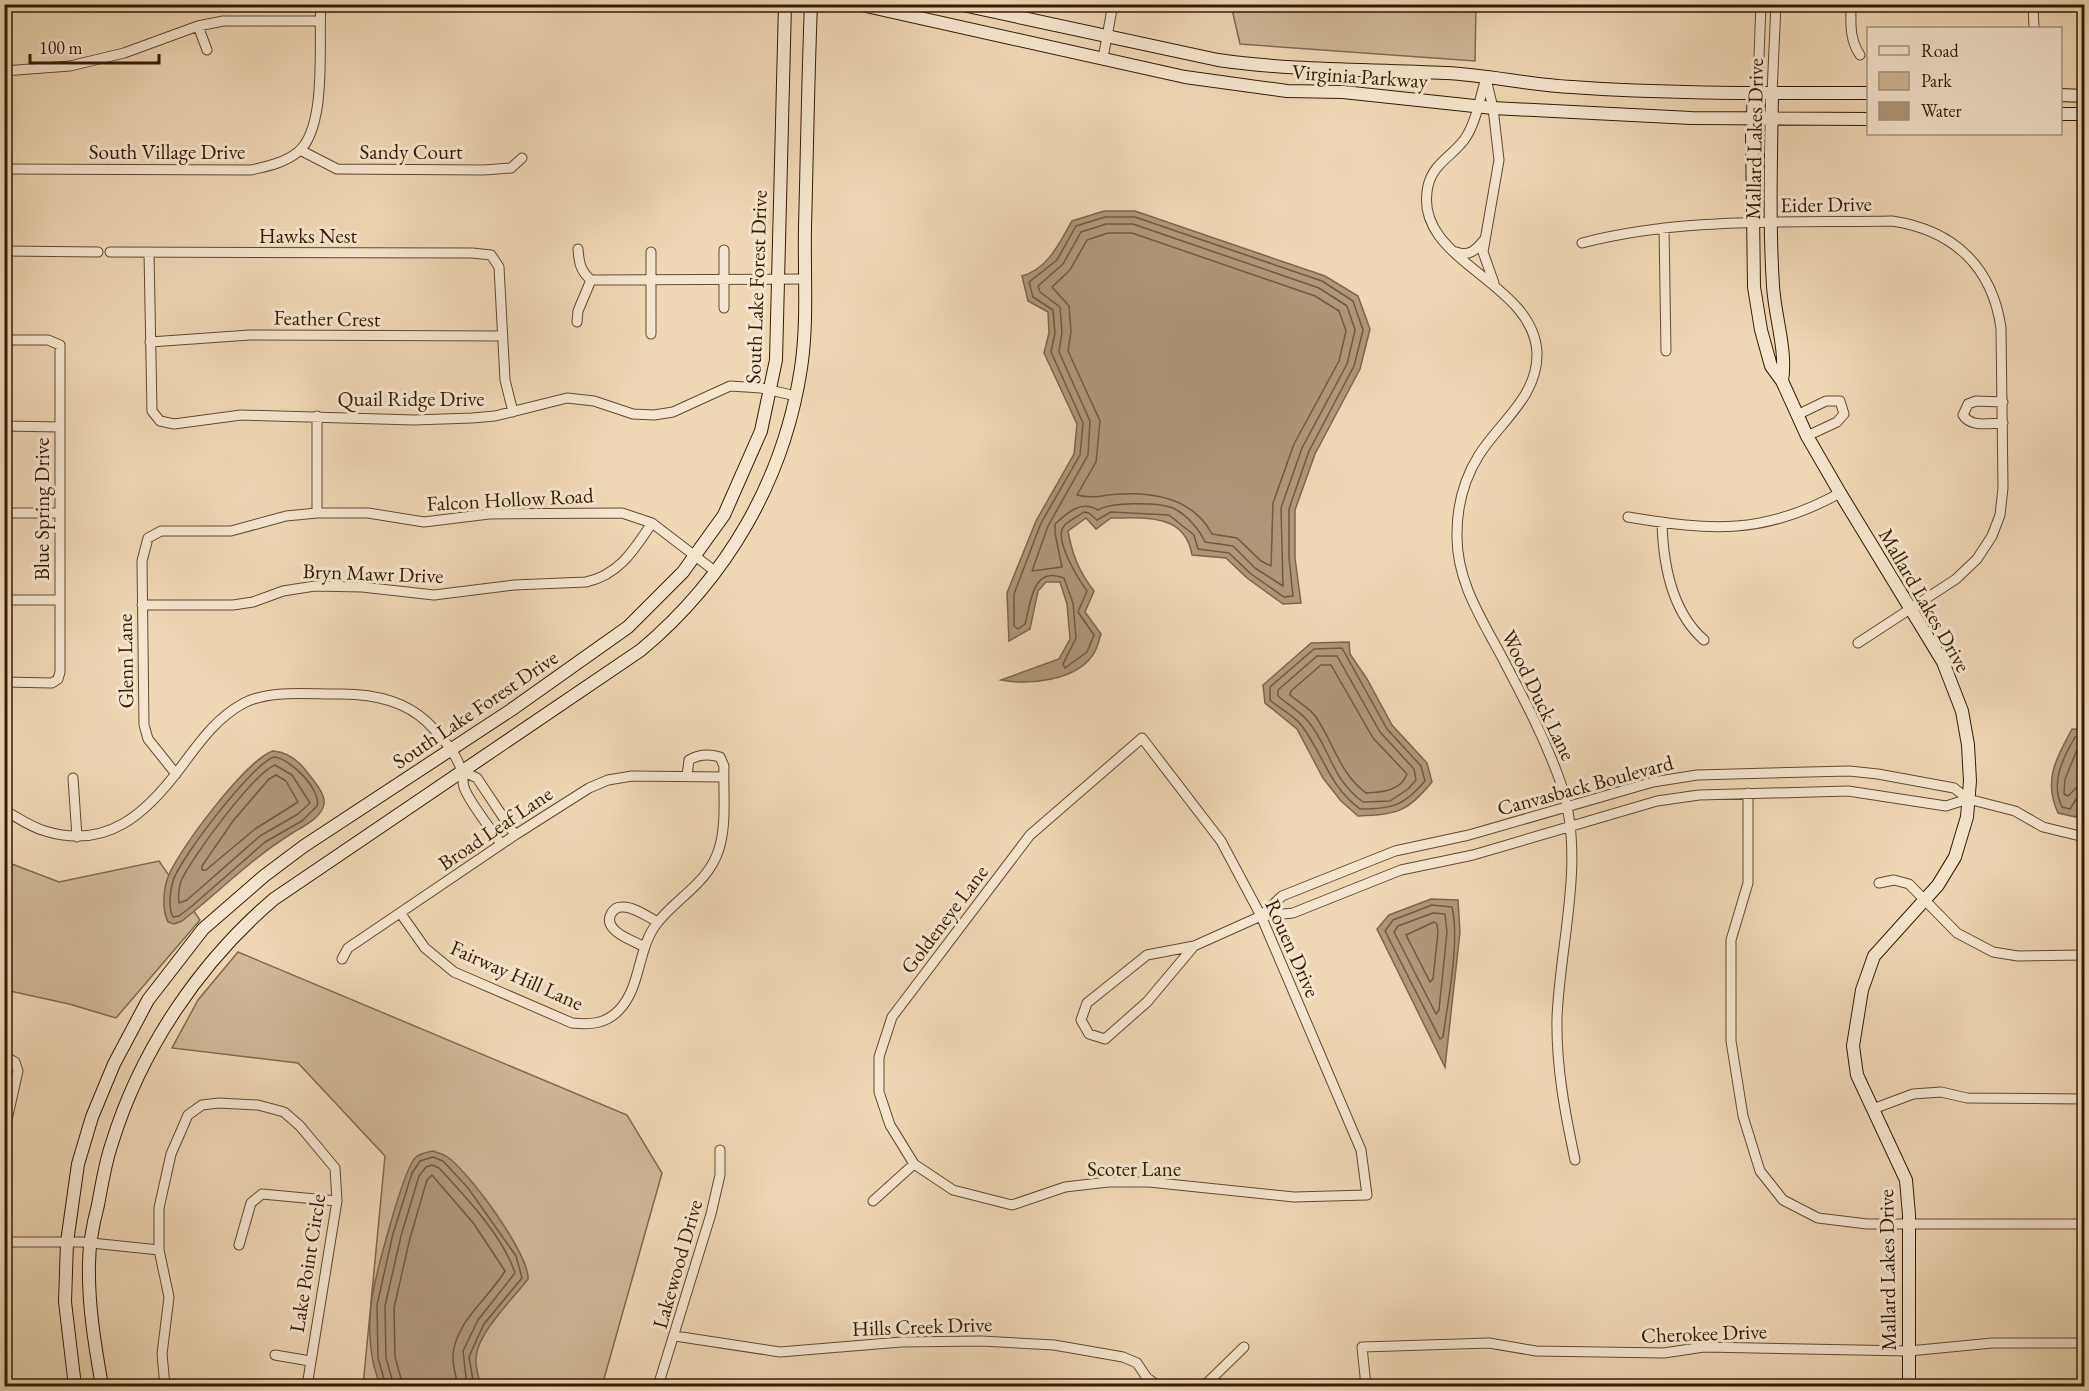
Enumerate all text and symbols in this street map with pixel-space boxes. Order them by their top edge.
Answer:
scale bar [30,27,159,65]
legend [1867,27,2062,135]
text: 100 m [39,36,83,59]
text: Road [1921,39,1960,62]
street label: Virginia Parkway [1291,58,1430,94]
street label: Mallard Lakes Drive [1739,58,1769,220]
text: Park [1921,69,1952,92]
text: Water [1921,99,1962,122]
street label: South Village Drive [89,138,245,165]
street label: Sandy Court [359,138,463,165]
street label: South Lake Forest Drive [739,190,773,384]
street label: Eider Drive [1780,190,1872,218]
street label: Hawks Nest [259,222,358,249]
street label: Feather Crest [273,304,381,332]
street label: Quail Ridge Drive [338,385,484,413]
street label: Blue Spring Drive [28,438,55,580]
street label: Falcon Hollow Road [426,481,595,517]
street label: Mallard Lakes Drive [1873,523,1977,677]
street label: Bryn Mawr Drive [302,557,444,589]
street label: Glenn Lane [111,613,139,709]
street label: Wood Duck Lane [1496,625,1582,765]
street label: South Lake Forest Drive [387,644,563,774]
street label: Canvasback Boulevard [1494,748,1676,821]
street label: Broad Leaf Lane [433,780,557,876]
street label: Goldeneye Lane [894,859,994,979]
street label: Rouen Drive [1259,895,1327,1001]
street label: Fairway Hill Lane [446,934,588,1016]
street label: Scoter Lane [1087,1155,1181,1182]
street label: Mallard Lakes Drive [1872,1189,1902,1351]
street label: Lake Point Circle [283,1192,331,1334]
street label: Lakewood Drive [646,1196,708,1332]
street label: Hills Creek Drive [851,1310,993,1342]
street label: Cherokee Drive [1641,1317,1767,1349]

